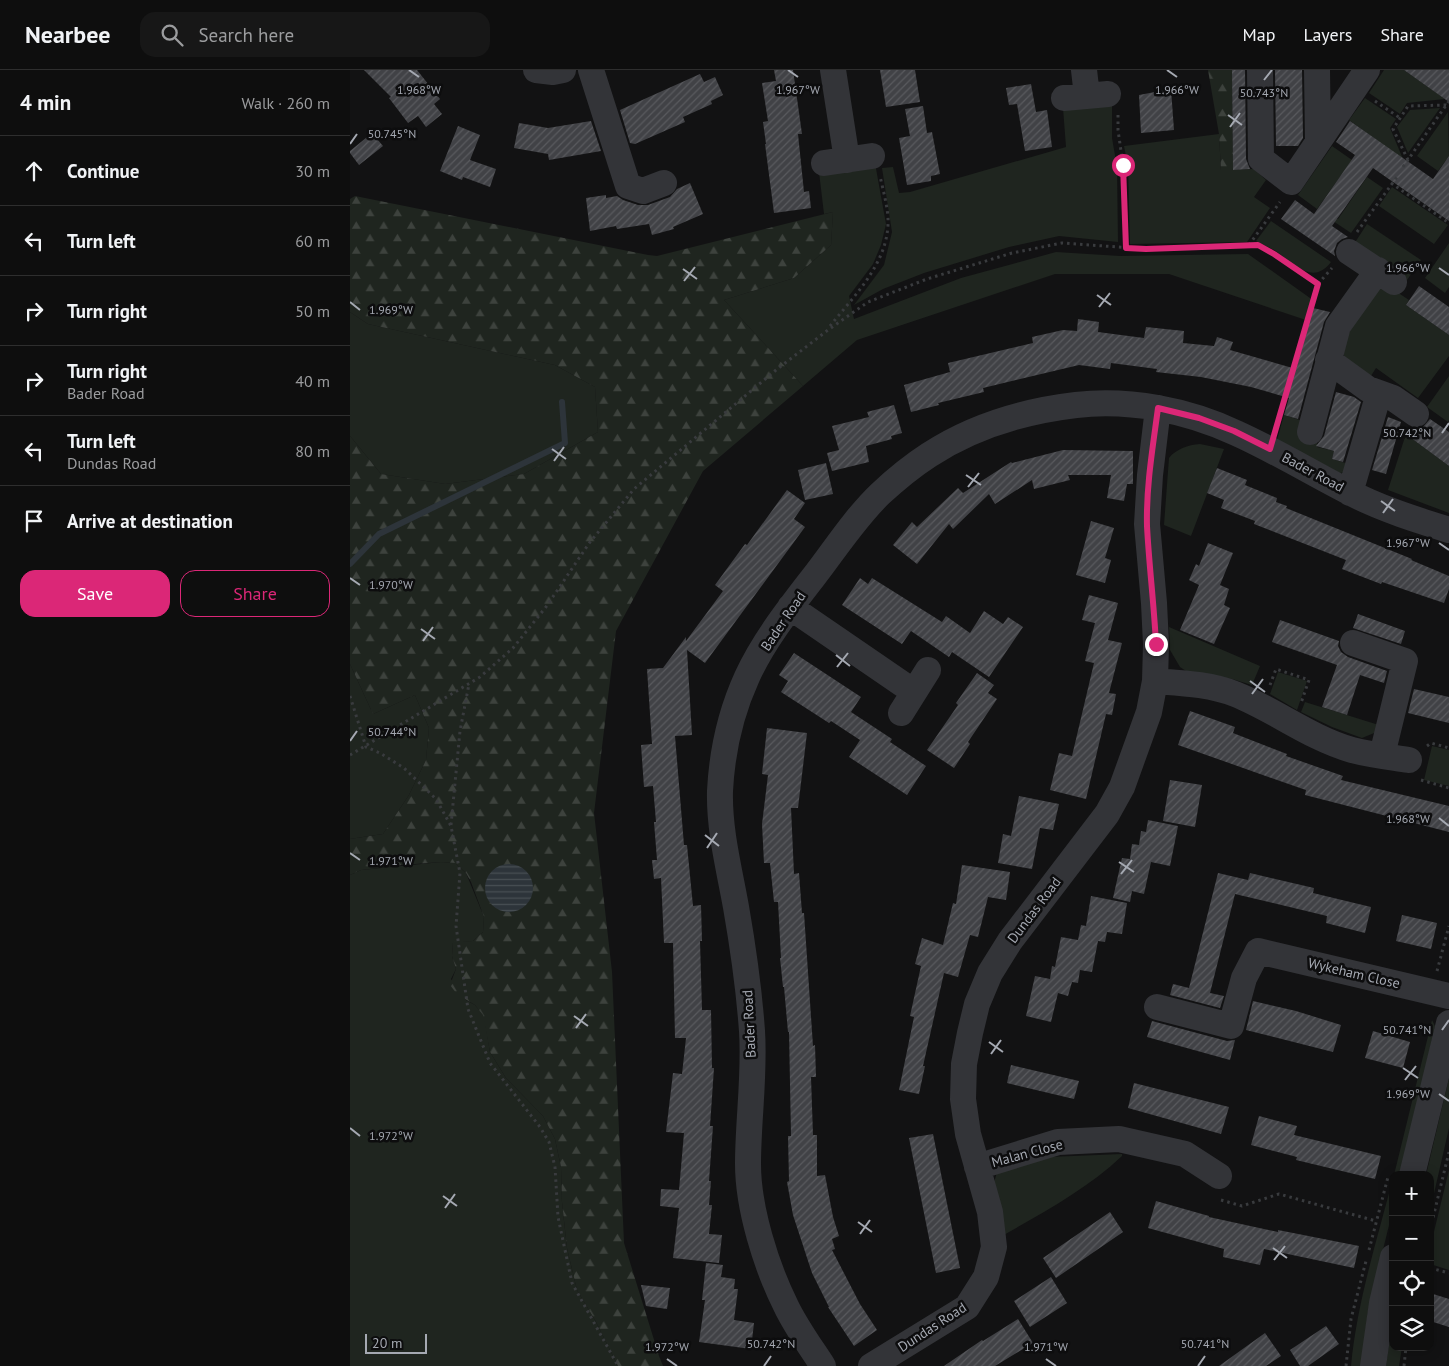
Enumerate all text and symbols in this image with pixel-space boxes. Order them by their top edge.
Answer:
search box [140,12,490,57]
text: Nearbee [25,19,110,50]
icon: search [158,21,186,49]
text: Search here [198,23,294,47]
text: Map [1243,23,1275,46]
text: Layers [1303,23,1352,46]
text: Share [1380,23,1424,46]
text: 1.968°W [397,82,441,97]
text: 1.967°W [776,82,820,97]
text: 1.966°W [1155,82,1199,97]
text: 50.743°N [1240,85,1288,100]
text: 4 min [20,89,71,116]
text: Walk · 260 m [241,93,330,113]
text: 50.745°N [368,126,416,141]
route start [1112,154,1135,177]
icon: ahead [20,157,48,185]
text: Continue [67,159,139,183]
text: 30 m [295,161,330,181]
icon: left [20,227,48,255]
text: Turn left [67,229,136,253]
text: 60 m [295,231,330,251]
text: 1.966°W [1386,260,1430,275]
icon: right [20,297,48,325]
text: Turn right [67,299,147,323]
text: 50 m [295,301,330,321]
text: 1.969°W [369,302,413,317]
text: Turn right [67,359,147,383]
icon: right [20,367,48,395]
text: 40 m [295,371,330,391]
text: Bader Road [67,383,145,403]
text: 50.742°N [1383,425,1431,440]
text: Turn left [67,429,136,453]
icon: left [20,437,48,465]
text: 80 m [295,441,330,461]
street label: Bader Road [1279,448,1347,496]
text: Dundas Road [67,453,156,473]
icon: arrive [20,507,48,535]
text: Arrive at destination [67,509,233,533]
text: 1.967°W [1386,535,1430,550]
button: Save [20,570,170,617]
button: Share [180,570,330,617]
text: 1.970°W [369,577,413,592]
street label: Bader Road [757,588,809,654]
route end [1145,633,1168,656]
text: 50.744°N [368,724,416,739]
text: 1.968°W [1386,811,1430,826]
text: 1.971°W [369,853,413,868]
street label: Dundas Road [1003,873,1065,947]
street label: Wykeham Close [1306,954,1402,992]
street label: Bader Road [738,990,760,1058]
text: 50.741°N [1383,1022,1431,1037]
text: 1.969°W [1386,1086,1430,1101]
text: 1.972°W [369,1128,413,1143]
street label: Malan Close [989,1135,1065,1171]
map controls [1389,1171,1434,1351]
button: + [1389,1171,1434,1216]
button: − [1389,1216,1434,1261]
button: locate [1389,1261,1434,1306]
street label: Dundas Road [894,1298,970,1356]
button: layers [1389,1306,1434,1351]
scale bar [365,1331,428,1354]
text: 20 m [372,1334,402,1352]
text: 50.742°N [747,1336,795,1351]
text: 50.741°N [1181,1336,1229,1351]
text: 1.972°W [645,1339,689,1354]
text: 1.971°W [1024,1339,1068,1354]

